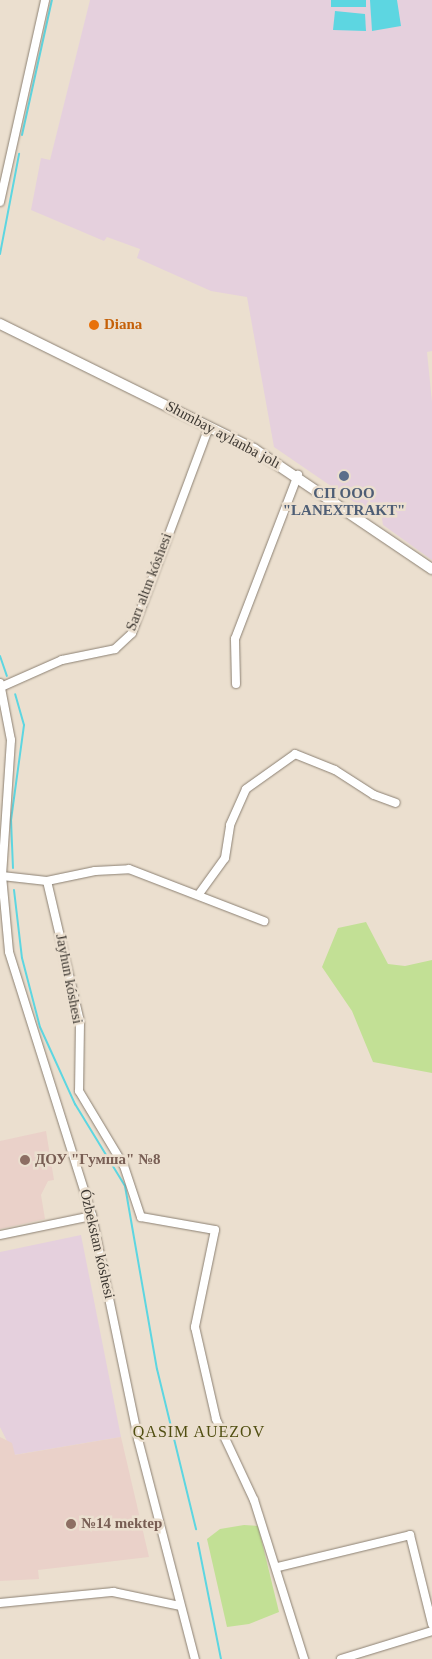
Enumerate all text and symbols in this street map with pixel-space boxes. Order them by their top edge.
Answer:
place label: Diana [104,316,142,334]
marker: Diana [88,319,100,331]
street label: Shımbay aylanba jolı [162,397,284,473]
marker: СП ООО "LANEXTRAKT" [338,470,350,482]
place label: СП ООО "LANEXTRAKT" [283,484,405,519]
street label: Sarı altın kóshesi [122,531,176,633]
street label: Jayhun kóshesi [51,932,87,1026]
place label: ДОУ "Гумша" №8 [35,1151,161,1169]
marker: ДОУ "Гумша" №8 [19,1154,31,1166]
street label: Ózbekstan kóshesi [76,1187,118,1301]
district label: QASIM AUEZOV [131,1422,267,1442]
place label: №14 mektep [81,1515,162,1533]
marker: №14 mektep [65,1518,77,1530]

